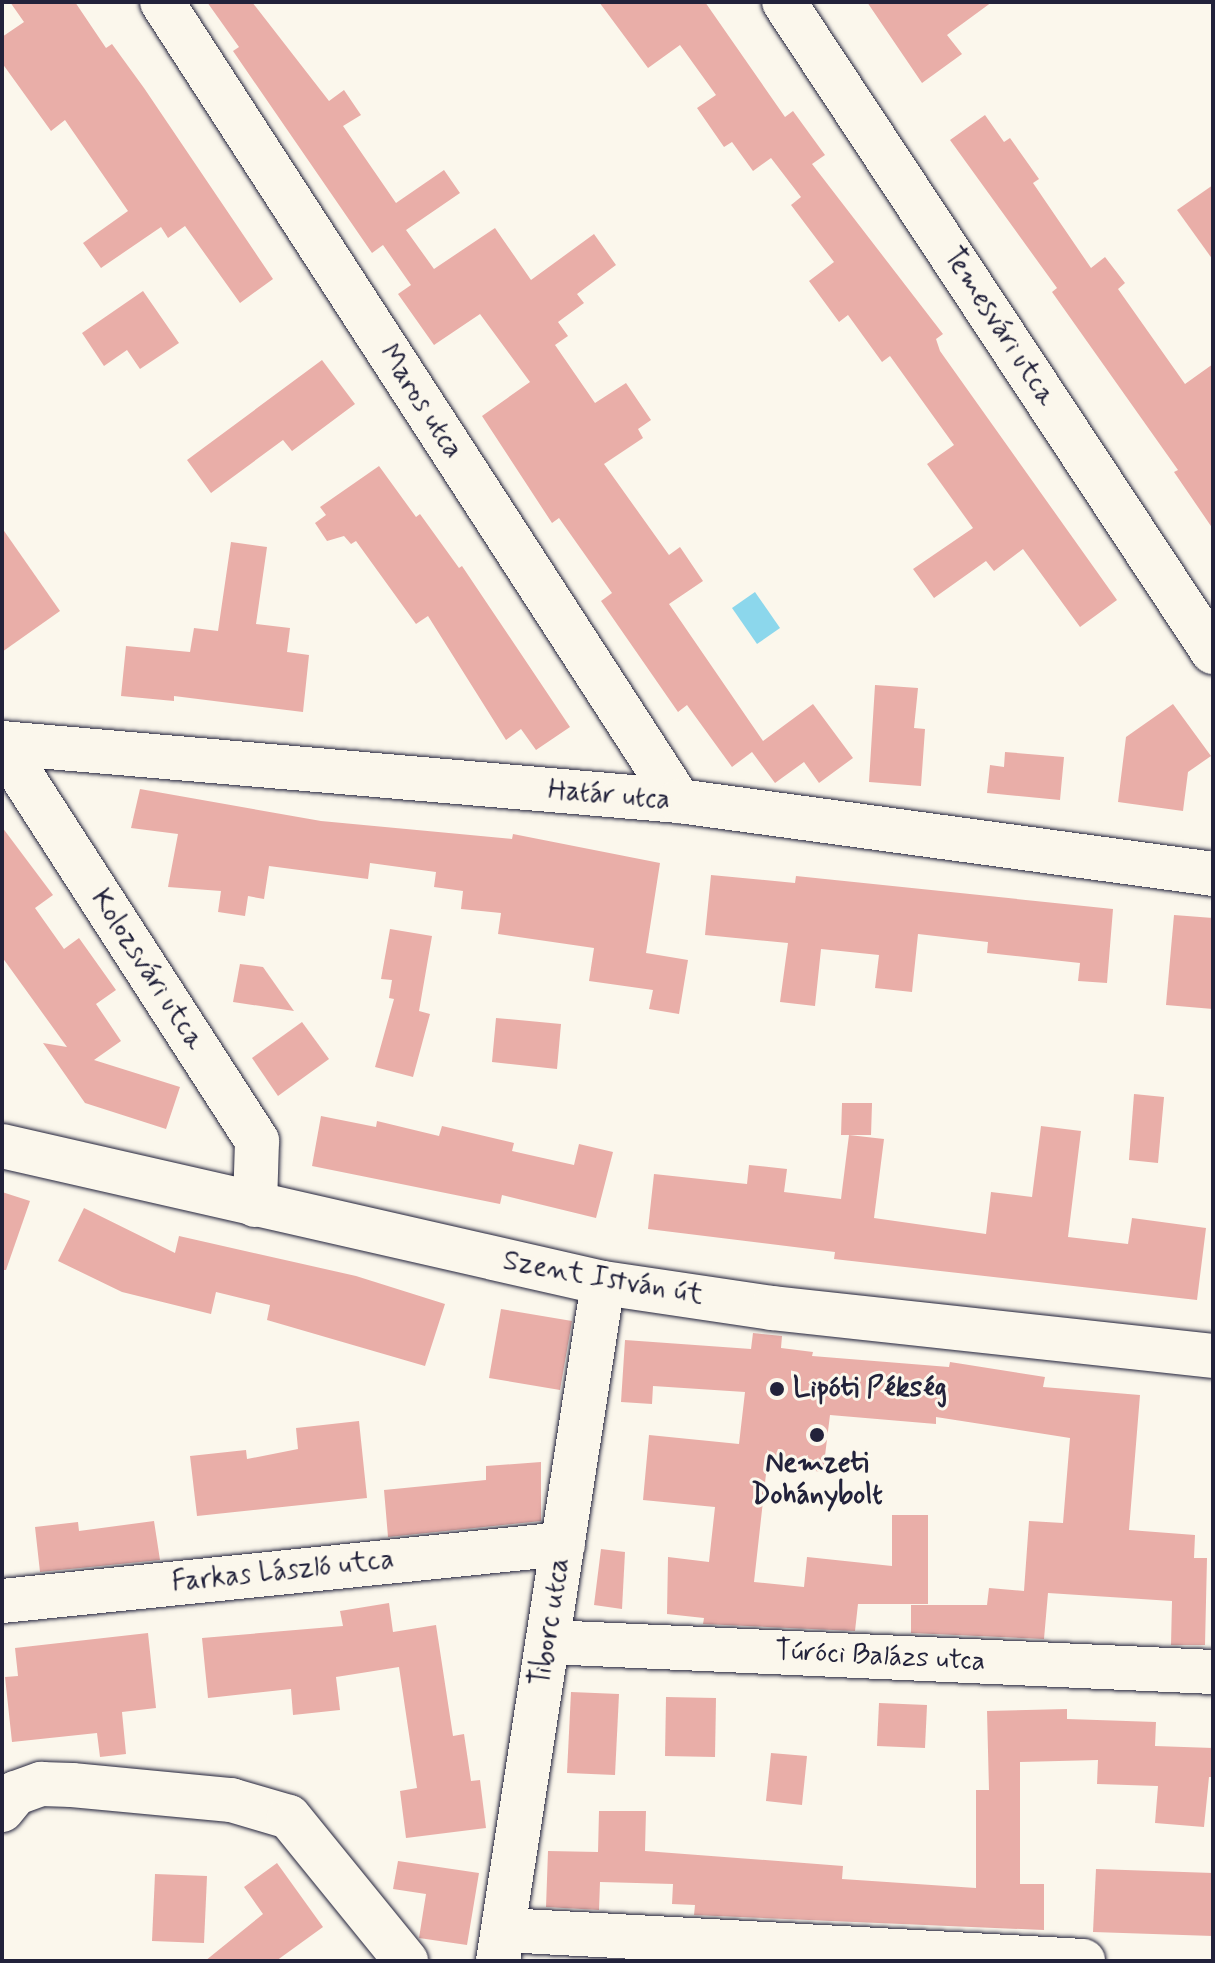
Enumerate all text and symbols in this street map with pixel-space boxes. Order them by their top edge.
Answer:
street label: Temesvári utca [935,242,1063,412]
street label: Maros utca [369,336,471,468]
street label: Határ utca [543,774,675,818]
street label: Kolozsvári utca [83,884,211,1056]
street label: Szent István út [501,1245,705,1313]
place label: Lipóti Pékség [793,1372,947,1406]
marker: Lipóti Pékség [768,1380,786,1398]
marker: Nemzeti Dohánybolt [808,1426,826,1444]
place label: Nemzeti Dohánybolt [751,1447,883,1513]
street label: Farkas László utca [169,1543,397,1601]
street label: Tiborc utca [524,1553,578,1691]
street label: Túróci Balázs utca [769,1634,991,1680]

